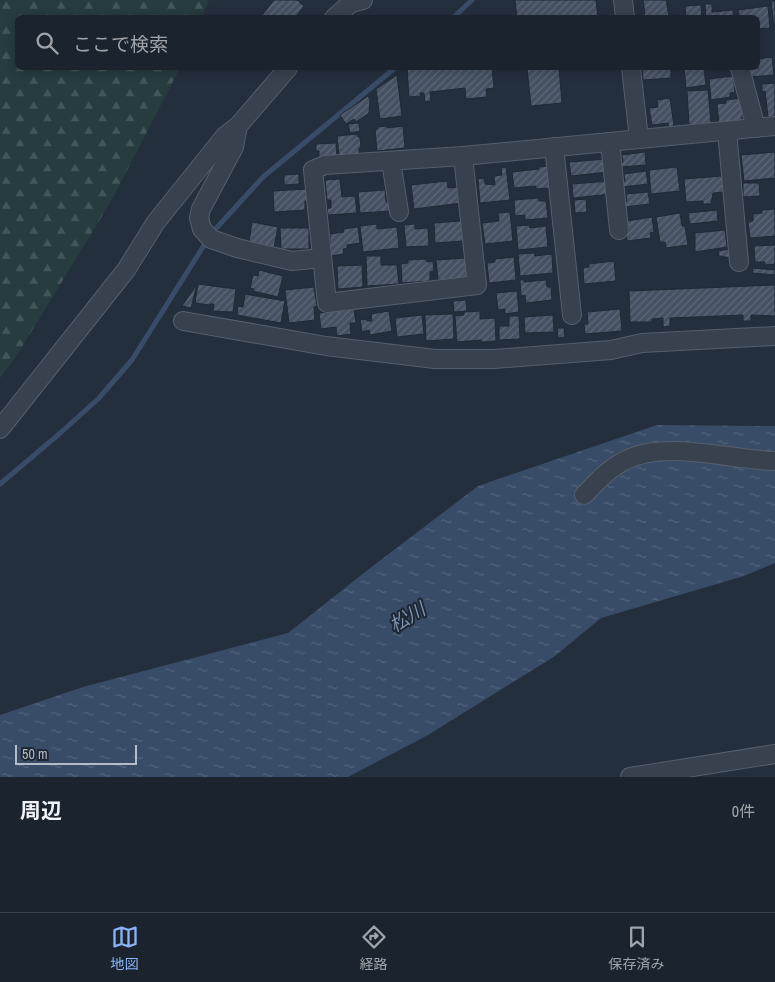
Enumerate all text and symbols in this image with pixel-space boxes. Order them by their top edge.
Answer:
search box [15,15,760,70]
icon: search [33,29,61,57]
text: ここで検索 [73,31,168,57]
water label: 松川 [384,595,432,638]
scale bar [15,742,138,765]
text: 50 m [22,745,48,763]
text: 周辺 [20,796,62,825]
text: 0件 [732,800,755,822]
tab: 地図 [111,923,139,973]
tab: 経路 [360,923,388,973]
tab: 保存済み [609,923,665,973]

